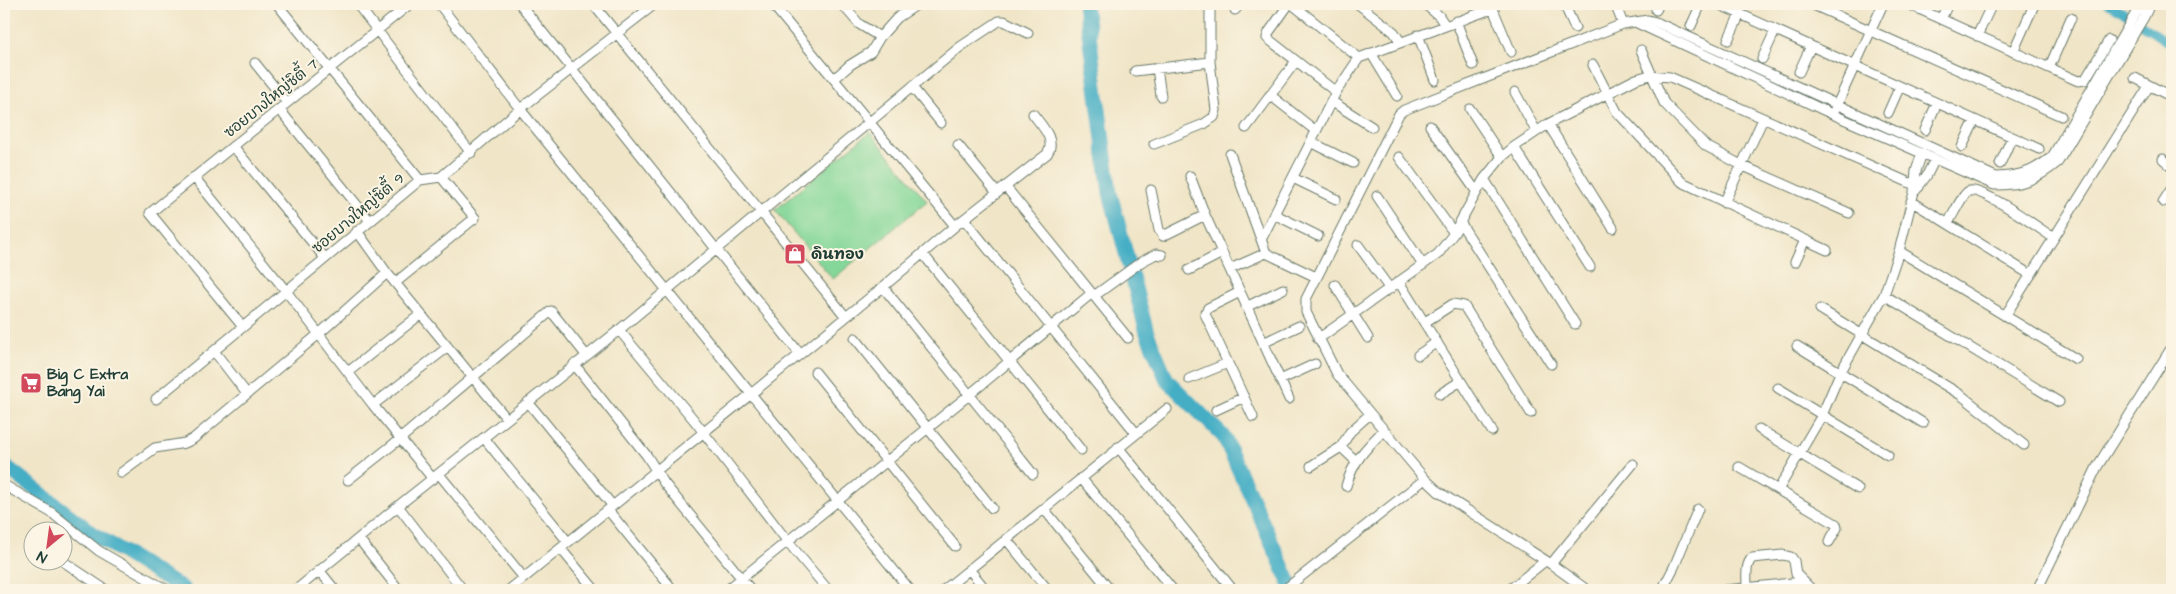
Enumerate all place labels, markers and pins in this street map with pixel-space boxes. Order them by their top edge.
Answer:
shop icon: ดินทอง [783,242,807,266]
place label: ดินทอง [811,244,864,265]
place label: Big C Extra Bang Yai [47,364,129,404]
supermarket icon: Big C Extra Bang Yai [19,371,43,395]

